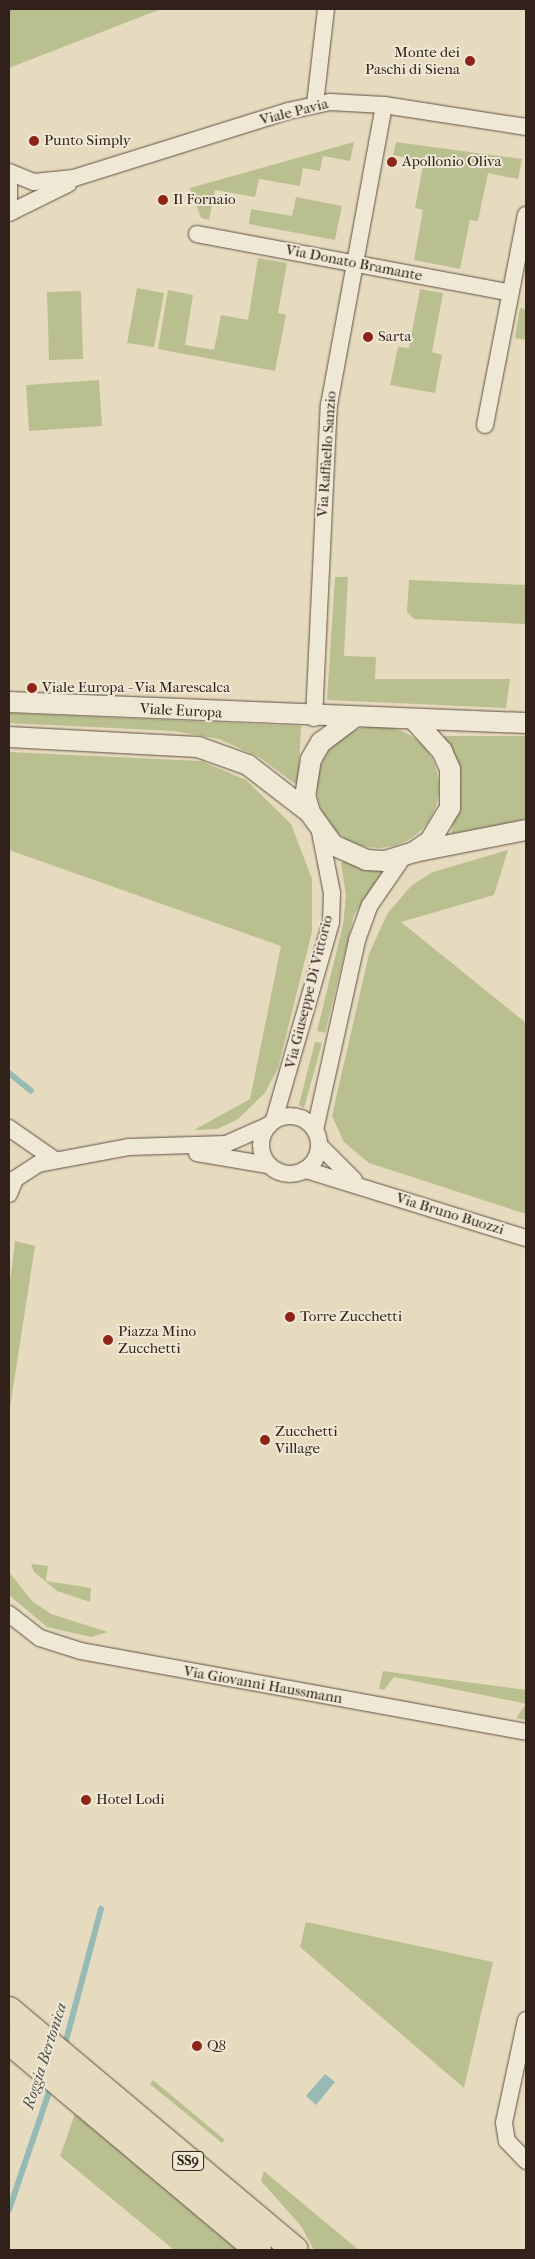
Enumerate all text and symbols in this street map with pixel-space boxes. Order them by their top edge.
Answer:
place label: Monte dei Paschi di Siena [365,43,460,78]
marker: Monte dei Paschi di Siena [464,55,476,67]
street label: Viale Pavia [258,95,330,129]
place label: Punto Simply [44,132,131,150]
marker: Punto Simply [28,135,40,147]
place label: Apollonio Oliva [402,153,501,171]
marker: Apollonio Oliva [386,156,398,168]
place label: Il Fornaio [173,191,236,209]
marker: Il Fornaio [157,194,169,206]
street label: Via Donato Bramante [284,241,424,285]
place label: Sarta [378,328,411,346]
marker: Sarta [362,331,374,343]
street label: Via Raffaello Sanzio [314,390,340,518]
place label: Viale Europa - Via Marescalca [42,679,230,697]
marker: Viale Europa - Via Marescalca [26,682,38,694]
street label: Viale Europa [139,700,223,722]
street label: Via Giuseppe Di Vittorio [281,914,337,1070]
street label: Via Bruno Buozzi [394,1189,506,1239]
place label: Torre Zucchetti [300,1308,402,1326]
marker: Torre Zucchetti [284,1311,296,1323]
place label: Piazza Mino Zucchetti [118,1322,196,1357]
marker: Piazza Mino Zucchetti [102,1334,114,1346]
place label: Zucchetti Village [275,1422,338,1457]
marker: Zucchetti Village [259,1434,271,1446]
street label: Via Giovanni Haussmann [182,1662,344,1708]
place label: Hotel Lodi [96,1791,165,1809]
marker: Hotel Lodi [80,1794,92,1806]
water label: Roggia Bertonica [19,2000,71,2112]
place label: Q8 [207,2037,226,2055]
marker: Q8 [191,2040,203,2052]
road number: SS9 [172,2150,204,2172]

